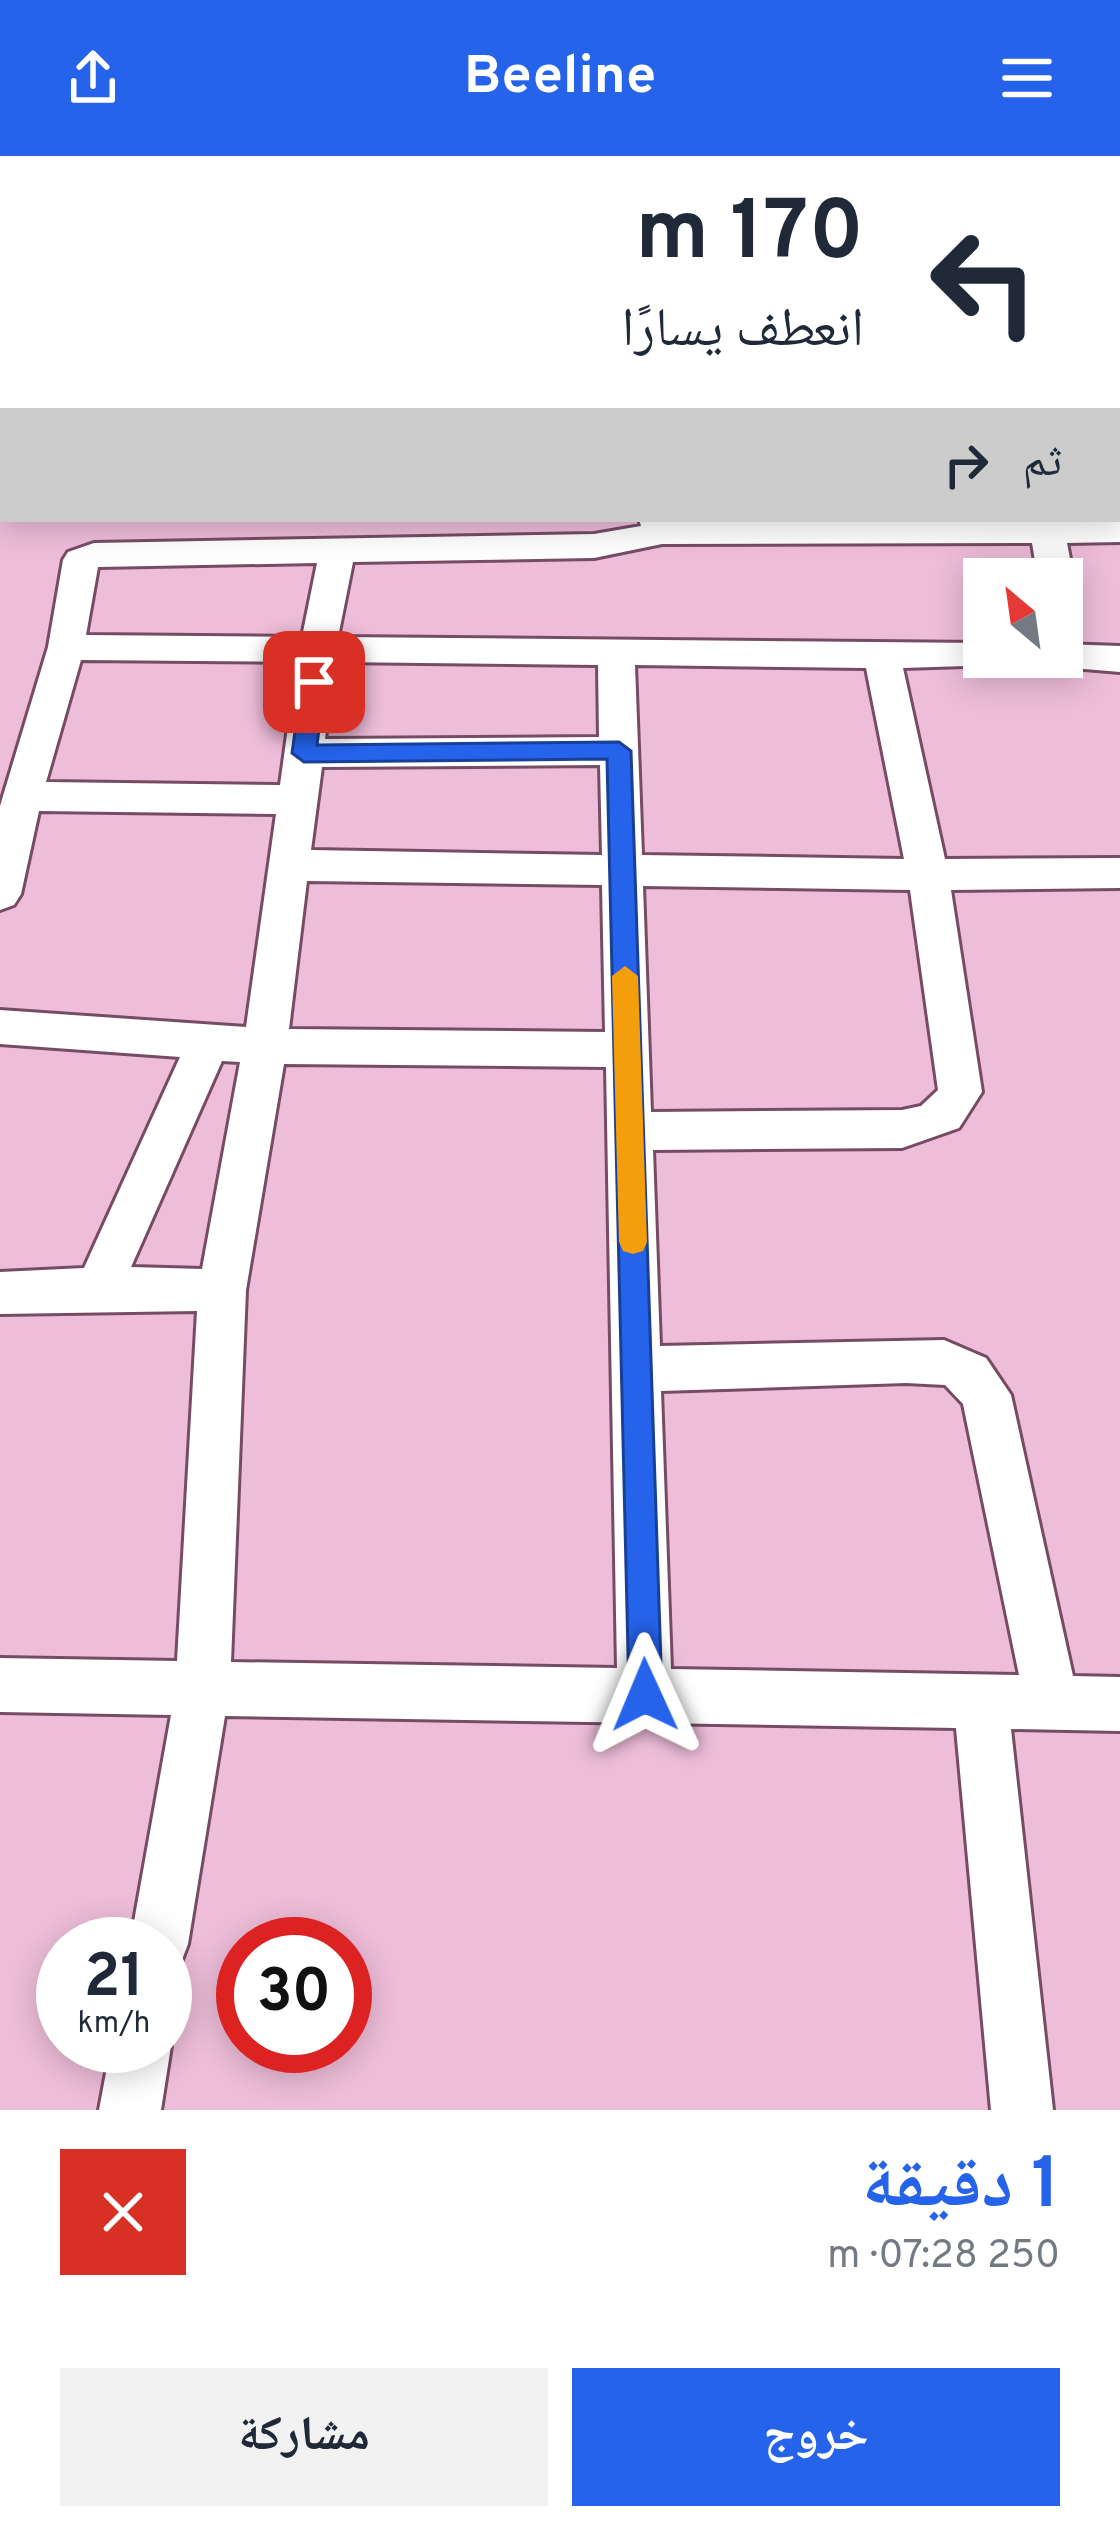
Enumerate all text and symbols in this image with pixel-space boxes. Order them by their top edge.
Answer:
text: Beeline [464,44,656,113]
icon: share [60,45,126,111]
icon: menu [994,45,1060,111]
text: 170 m [636,183,864,289]
icon: left [906,204,1062,360]
text: انعطف يسارًا [621,297,864,366]
icon: right [933,432,999,498]
text: ثم [1023,435,1062,492]
north arrow [963,558,1083,678]
map controls [963,558,1083,678]
pin [263,631,365,733]
icon: arrive [281,649,347,715]
position arrow [582,1632,708,1758]
speed limit sign: 30 [216,1917,372,2073]
text: 21 [84,1942,144,2018]
text: km/h [78,2006,150,2043]
text: 1 دقيقة [862,2142,1060,2234]
button: close [60,2149,186,2275]
text: 250 m · 07:28 [827,2233,1060,2282]
button: مشاركة [60,2368,548,2506]
button: خروج [572,2368,1060,2506]

